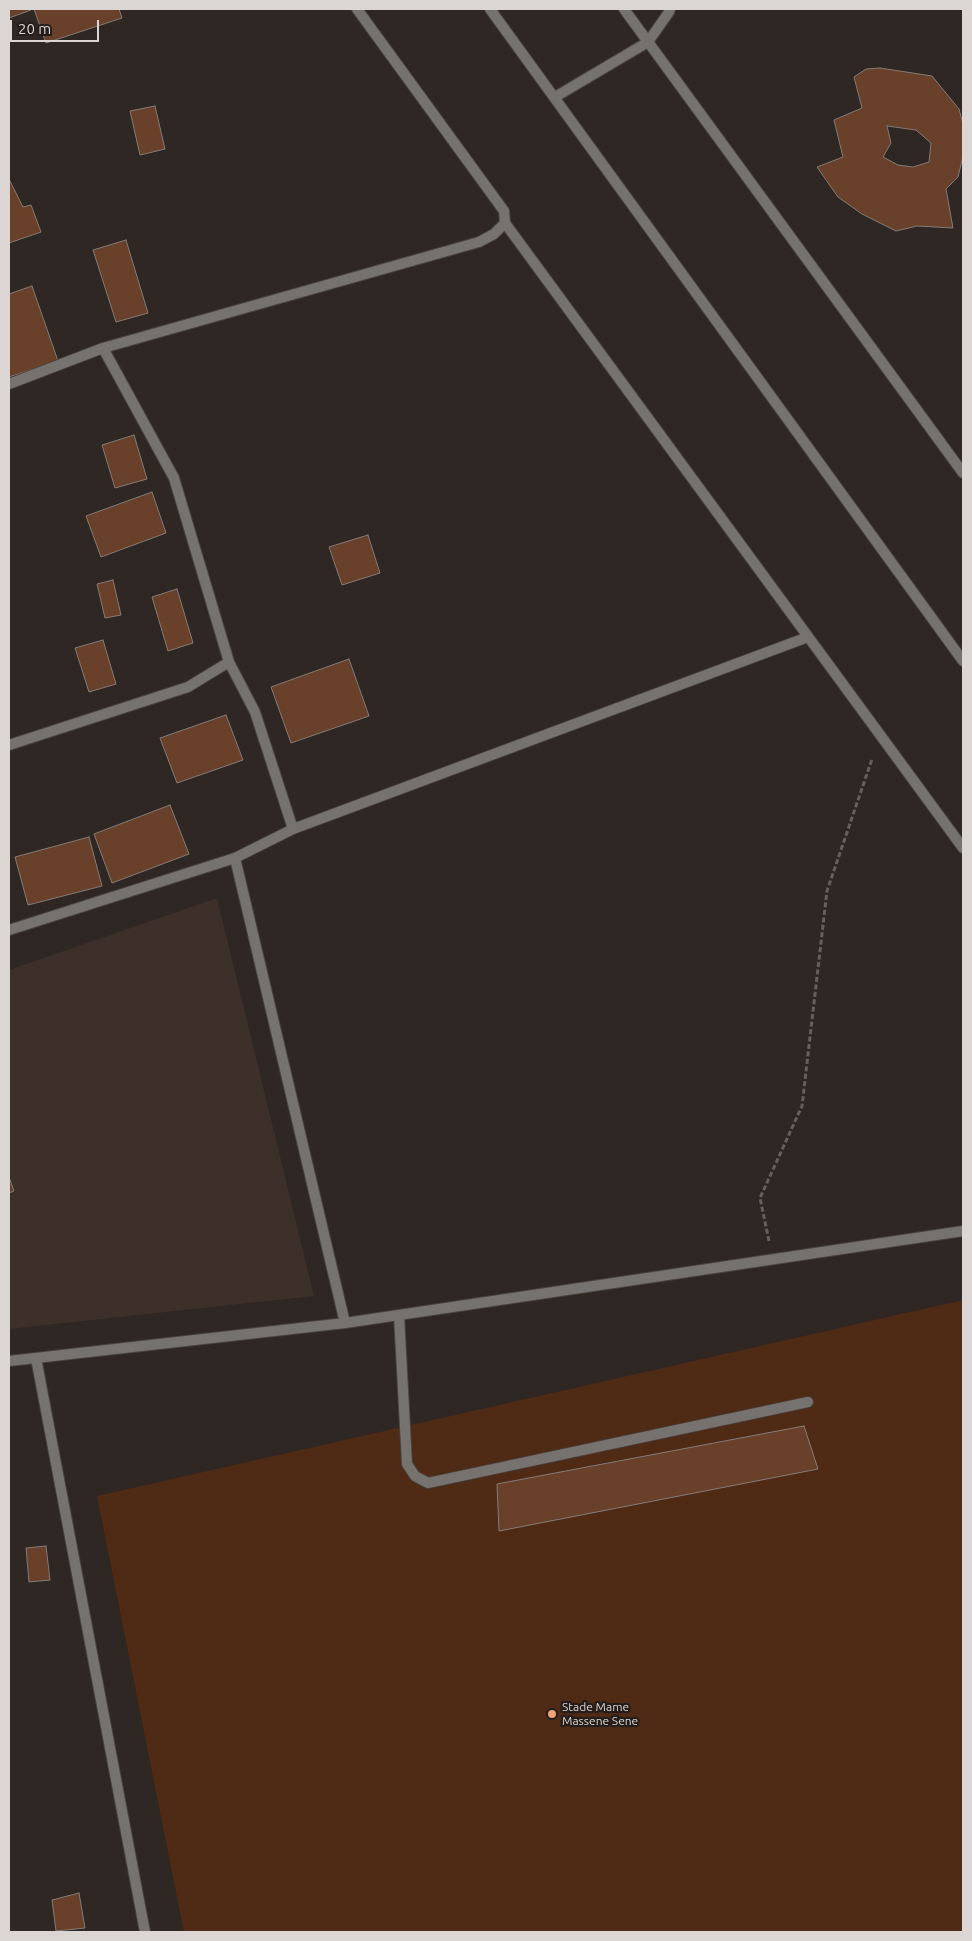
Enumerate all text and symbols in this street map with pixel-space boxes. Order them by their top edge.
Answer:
scale bar [12,10,101,42]
text: 20 m [18,20,51,37]
place label: Stade Mame Massene Sene [562,1700,638,1728]
marker: Stade Mame Massene Sene [546,1708,558,1720]

